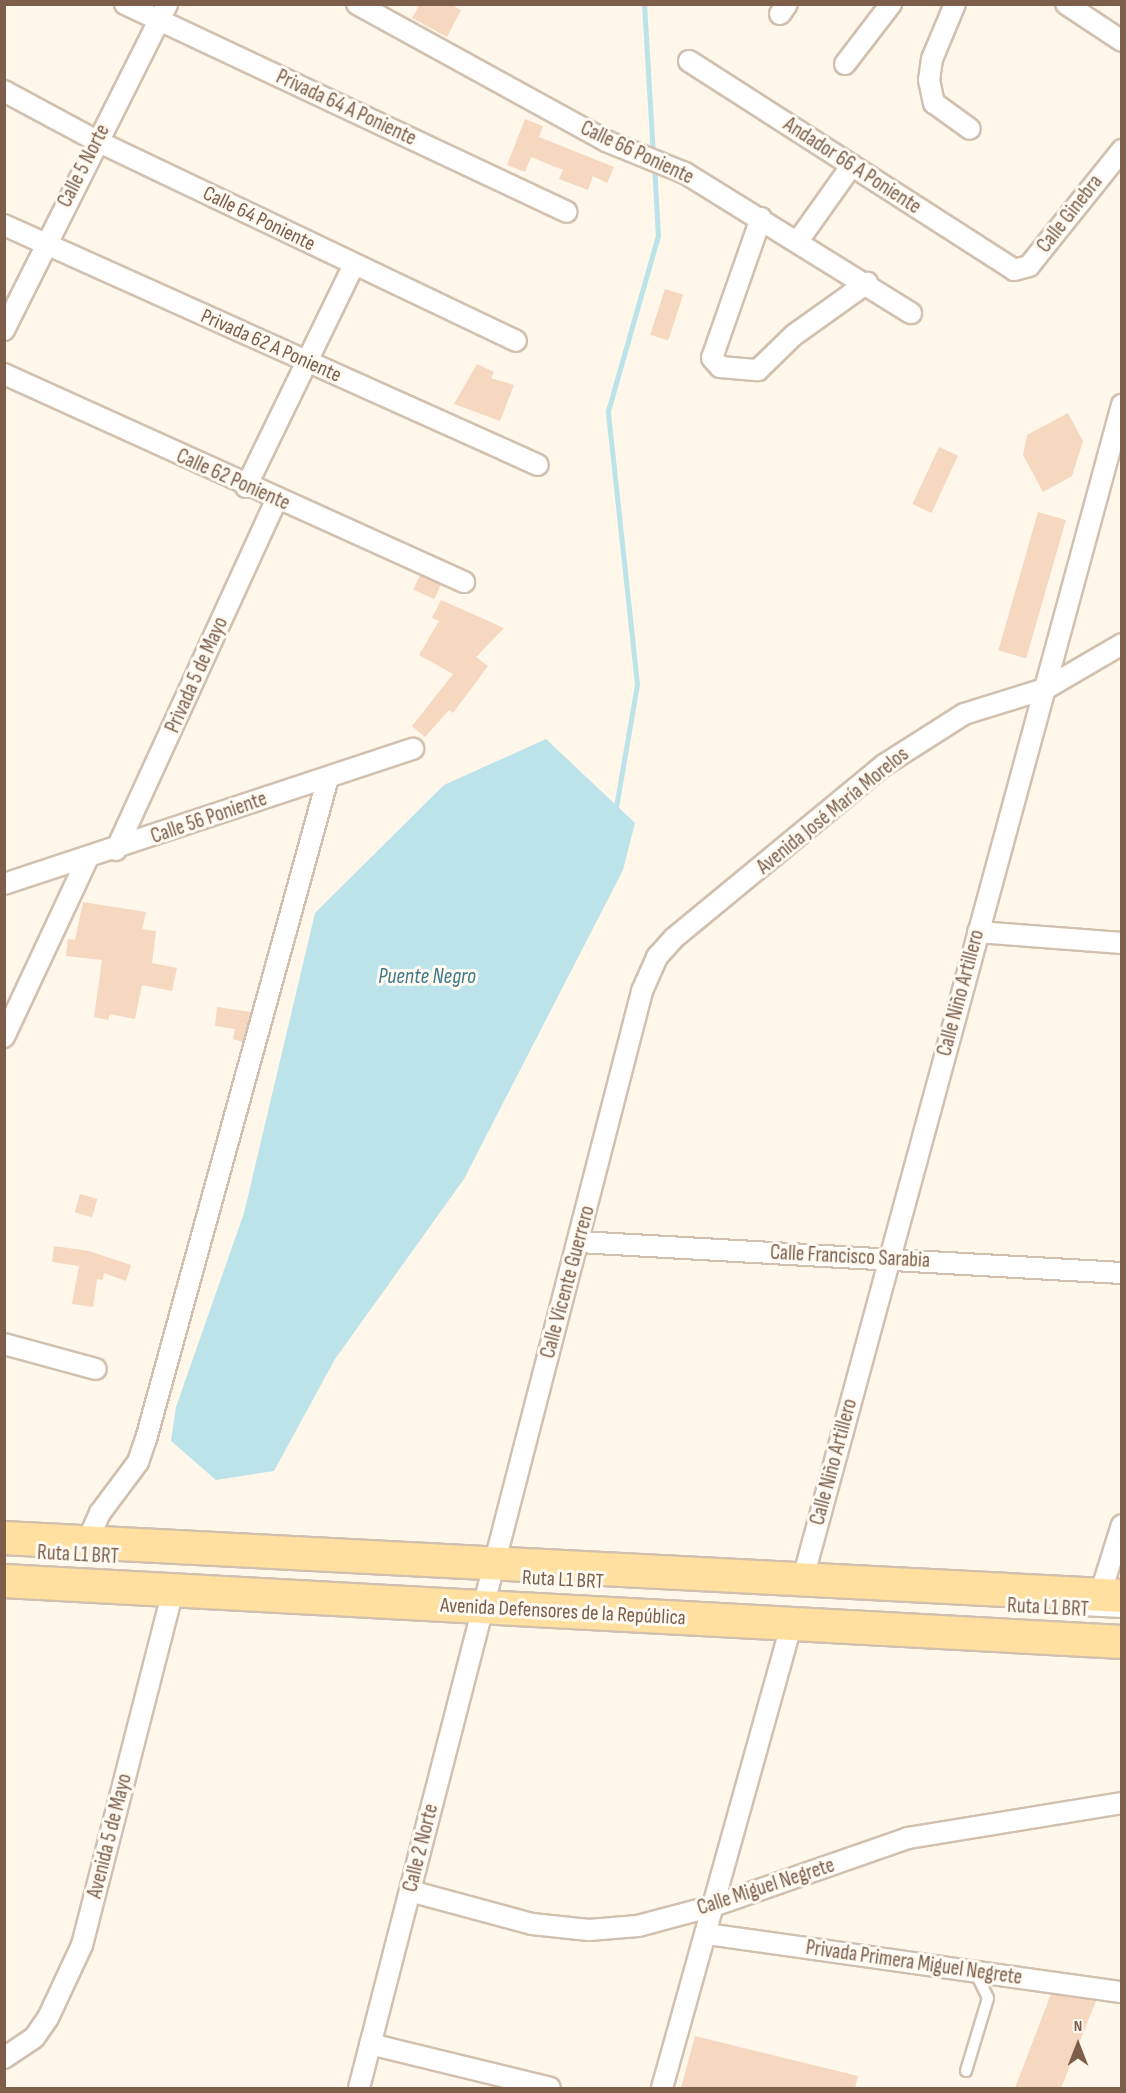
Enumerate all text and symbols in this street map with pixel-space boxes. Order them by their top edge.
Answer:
street label: Privada 64 A Poniente [272,65,420,151]
street label: Andador 66 A Poniente [779,112,925,220]
street label: Calle 66 Poniente [576,116,698,190]
street label: Calle 5 Norte [52,120,116,212]
street label: Calle Ginebra [1032,170,1108,258]
street label: Calle 64 Poniente [199,181,319,257]
street label: Privada 62 A Poniente [197,304,345,388]
street label: Calle 62 Poniente [172,444,294,516]
street label: Privada 5 de Mayo [160,613,234,737]
street label: Avenida José María Morelos [752,742,914,880]
street label: Calle 56 Poniente [148,786,270,850]
street label: Calle Niño Artillero [932,927,990,1059]
water label: Puente Negro [378,964,476,990]
street label: Calle Vicente Guerrero [536,1203,600,1361]
street label: Calle Francisco Sarabia [769,1240,931,1274]
street label: Calle Niño Artillero [805,1396,863,1528]
street label: Ruta L1 BRT [36,1540,120,1570]
street label: Ruta L1 BRT [521,1565,605,1595]
street label: Avenida Defensores de la República [440,1593,686,1631]
street label: Ruta L1 BRT [1006,1593,1090,1623]
street label: Avenida 5 de Mayo [82,1771,138,1901]
street label: Calle 2 Norte [398,1801,444,1895]
street label: Calle Miguel Negrete [694,1853,838,1921]
street label: Privada Primera Miguel Negrete [804,1935,1024,1991]
north arrow [1048,2015,1108,2075]
text: N [1074,2017,1082,2036]

